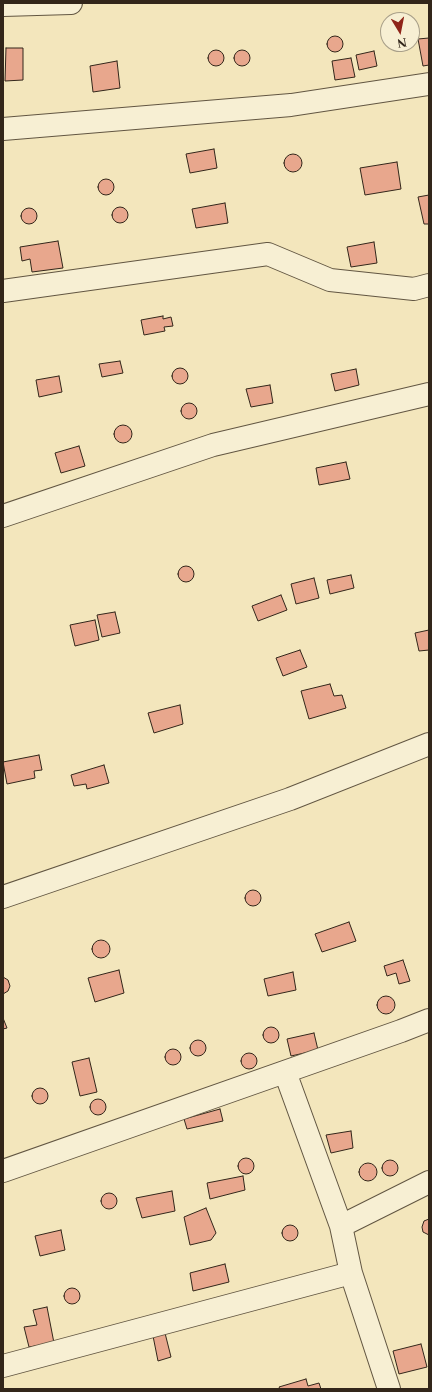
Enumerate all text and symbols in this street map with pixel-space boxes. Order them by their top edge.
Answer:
north arrow [380,12,420,52]
text: N [396,35,408,51]

